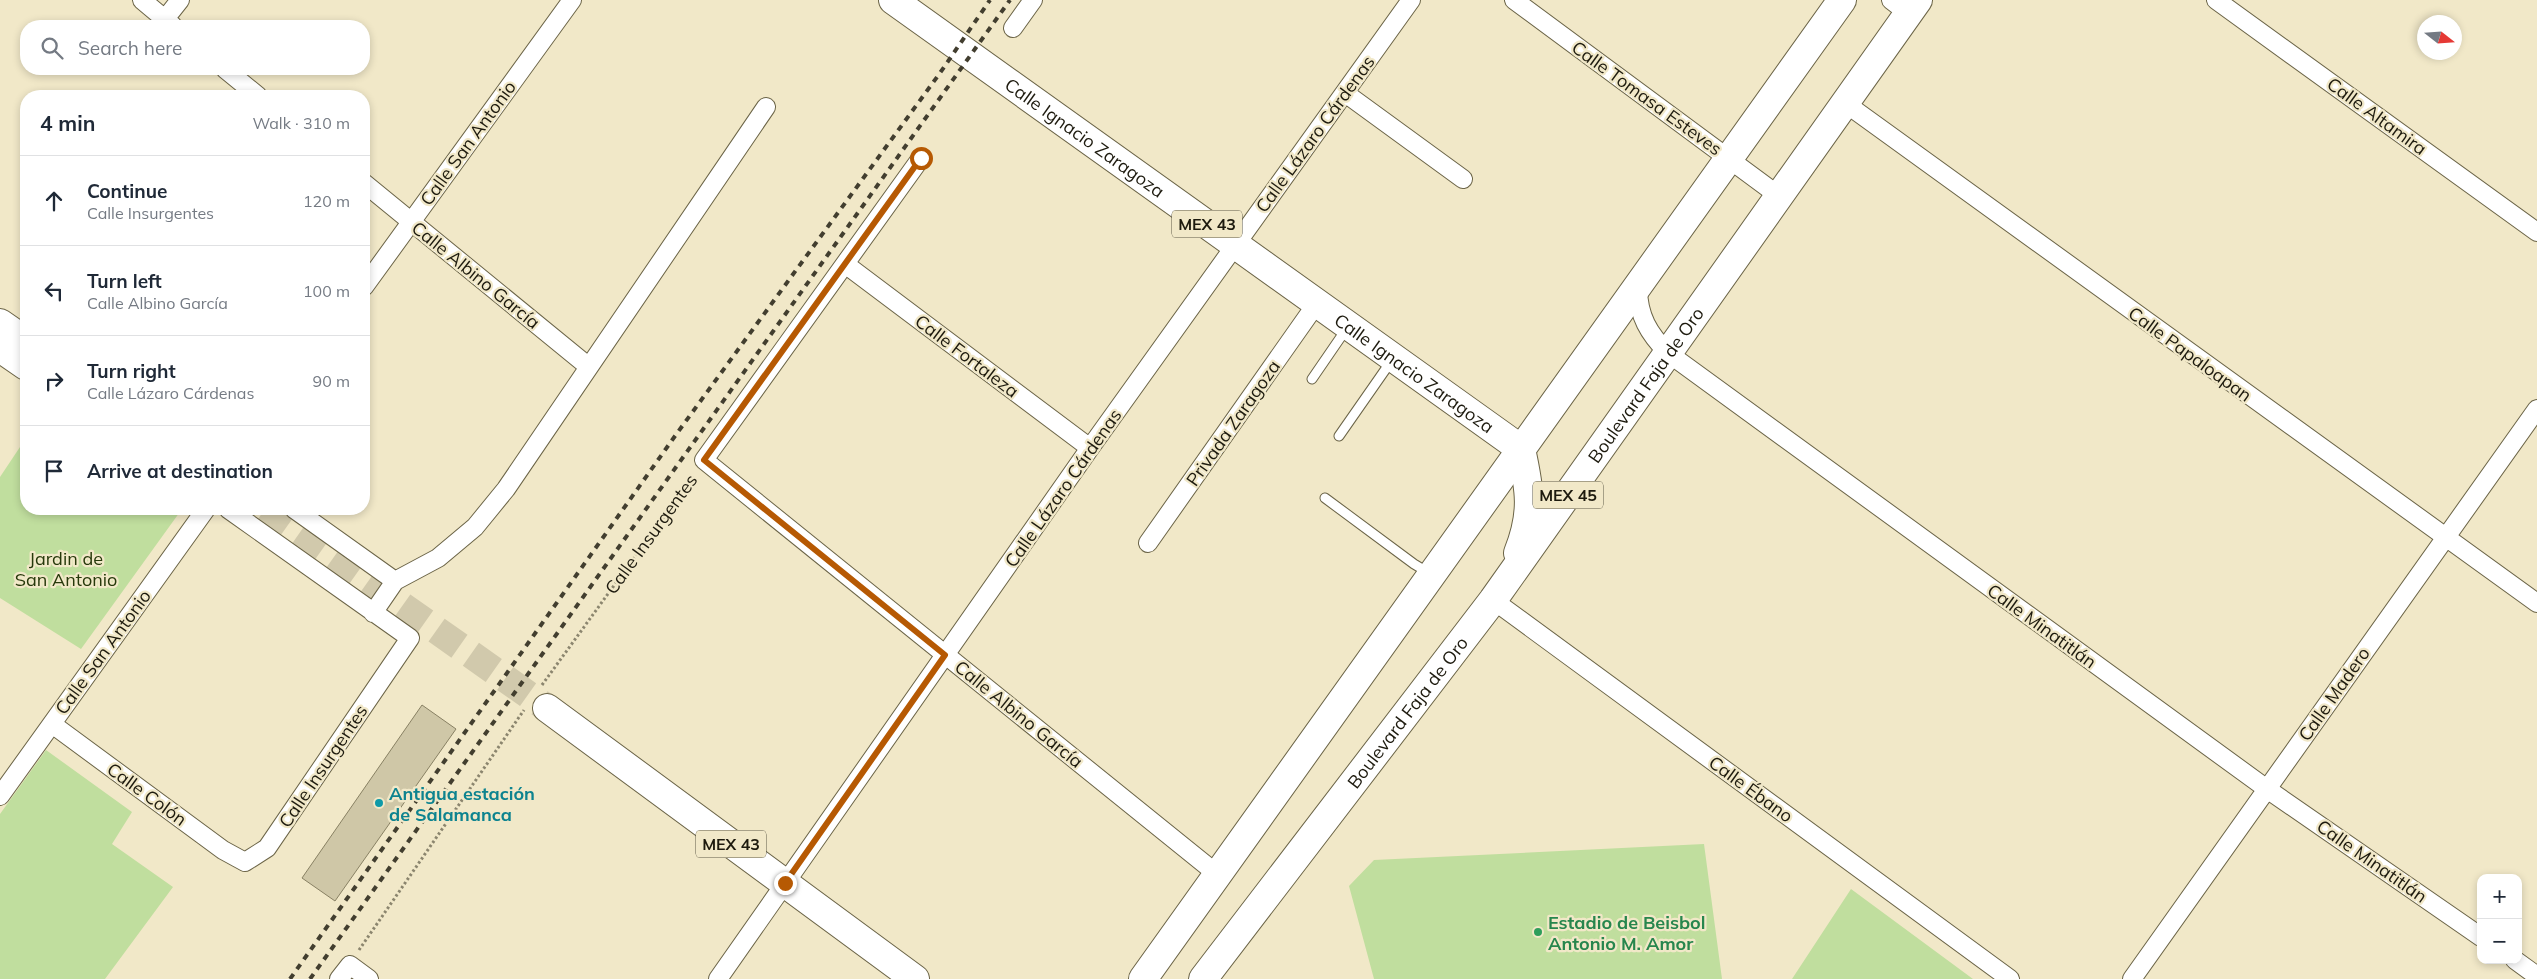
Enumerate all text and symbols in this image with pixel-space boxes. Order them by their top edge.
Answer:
north arrow [2417,15,2462,60]
search box [20,20,370,75]
icon: search [38,34,66,62]
text: Search here [78,36,182,60]
street label: Calle Tomasa Esteves [1567,36,1727,160]
street label: Calle Lázaro Cárdenas [1250,51,1380,217]
street label: Calle Ignacio Zaragoza [1001,72,1169,202]
street label: Calle Altamira [2323,72,2431,160]
street label: Calle San Antonio [415,76,521,210]
text: 4 min [40,110,95,136]
text: Walk · 310 m [252,113,350,133]
route start [910,147,933,170]
text: Continue [87,179,167,203]
icon: ahead [40,187,68,215]
text: 120 m [303,191,350,211]
text: Calle Insurgentes [87,203,214,223]
road number: MEX 43 [1172,210,1242,238]
street label: Calle Albino García [407,216,545,334]
text: Turn left [87,269,162,293]
icon: left [40,277,68,305]
text: 100 m [303,281,350,301]
text: Calle Albino García [87,293,228,313]
street label: Calle Papaloapan [2124,301,2256,407]
street label: Boulevard Faja de Oro [1583,302,1708,467]
street label: Calle Ignacio Zaragoza [1330,308,1499,438]
street label: Calle Fortaleza [911,309,1023,403]
street label: Privada Zaragoza [1181,356,1285,490]
text: Turn right [87,359,176,383]
icon: right [40,367,68,395]
text: 90 m [313,371,350,391]
text: Calle Lázaro Cárdenas [87,383,254,403]
street label: Calle Lázaro Cárdenas [1000,404,1126,572]
icon: arrive [40,457,68,485]
text: Arrive at destination [87,459,273,483]
street label: Calle Insurgentes [600,469,702,599]
road number: MEX 45 [1533,482,1603,508]
park label: Jardin de San Antonio [15,547,117,591]
street label: Calle Minatitlán [1983,579,2101,673]
street label: Calle San Antonio [50,585,156,719]
street label: Boulevard Faja de Oro [1342,632,1473,793]
street label: Calle Madero [2293,643,2375,745]
street label: Calle Albino García [950,655,1088,773]
street label: Calle Insurgentes [273,700,373,832]
street label: Calle Ébano [1704,751,1798,827]
street label: Calle Colón [103,757,191,831]
place label: Antigua estación de Salamanca [389,782,535,826]
marker: Antigua estación de Salamanca [373,797,385,809]
street label: Calle Minatitlán [2312,814,2432,908]
road number: MEX 43 [696,831,766,858]
route end [774,872,797,895]
map controls [2477,874,2522,964]
button: + [2477,874,2522,919]
place label: Estadio de Beisbol Antonio M. Amor [1548,911,1705,955]
button: − [2477,919,2522,964]
marker: Estadio de Beisbol Antonio M. Amor [1532,926,1544,938]

